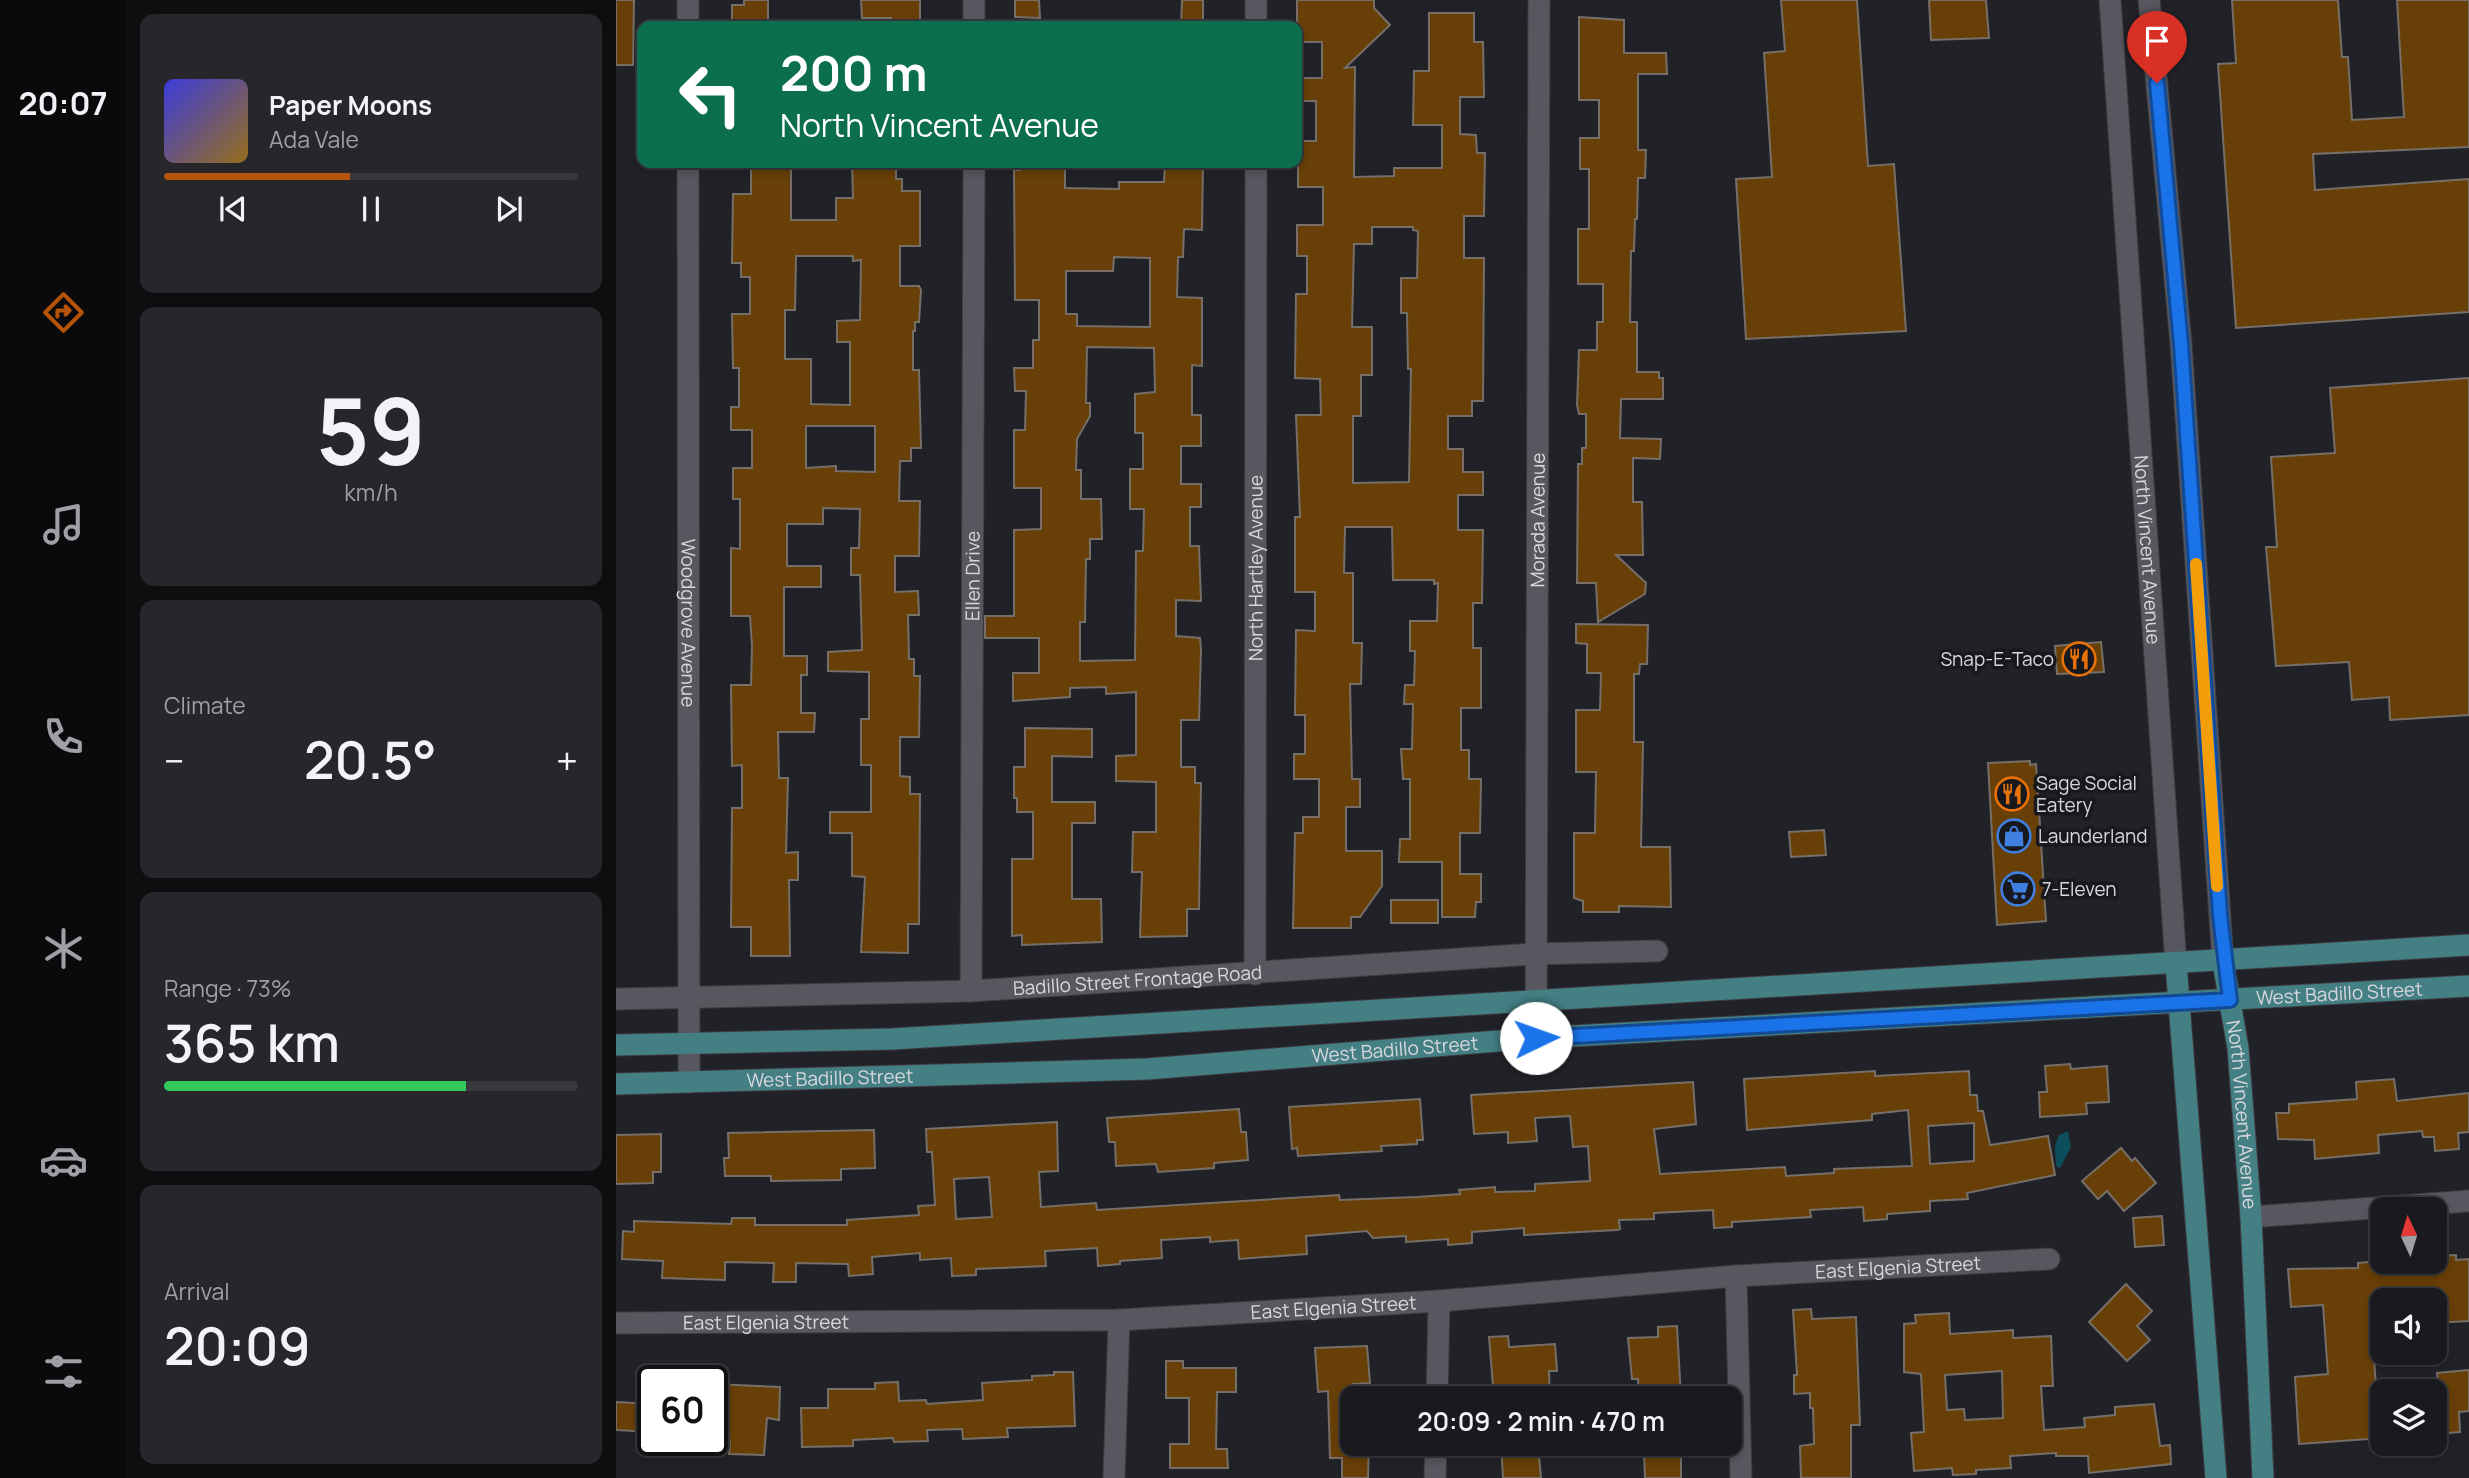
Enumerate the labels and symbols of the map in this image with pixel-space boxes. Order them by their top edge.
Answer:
pin [2127,11,2187,83]
street label: Morada Avenue [1524,452,1551,588]
street label: North Vincent Avenue [2128,454,2167,645]
street label: North Hartley Avenue [1242,475,1269,661]
street label: Ellen Drive [959,531,986,621]
street label: Woodgrove Avenue [675,539,702,707]
restaurant icon: Snap-E-Taco [2060,640,2098,678]
place label: Snap-E-Taco [1940,646,2054,672]
place label: Sage Social Eatery [2036,770,2137,818]
restaurant icon: Sage Social Eatery [1993,775,2031,813]
shop icon: Launderland [1995,817,2033,855]
place label: Launderland [2038,823,2147,849]
supermarket icon: 7-Eleven [1999,870,2037,908]
place label: 7-Eleven [2042,876,2117,902]
street label: Badillo Street Frontage Road [1012,959,1263,1001]
street label: West Badillo Street [2255,976,2423,1011]
position arrow [1499,1001,1573,1075]
street label: North Vincent Avenue [2220,1018,2263,1210]
street label: West Badillo Street [1311,1030,1479,1069]
street label: West Badillo Street [746,1063,914,1093]
north arrow [2370,1197,2446,1274]
street label: East Elgenia Street [1814,1250,1982,1285]
street label: East Elgenia Street [1250,1289,1417,1325]
street label: East Elgenia Street [683,1309,849,1336]
speed limit sign: 60 [637,1365,728,1456]

